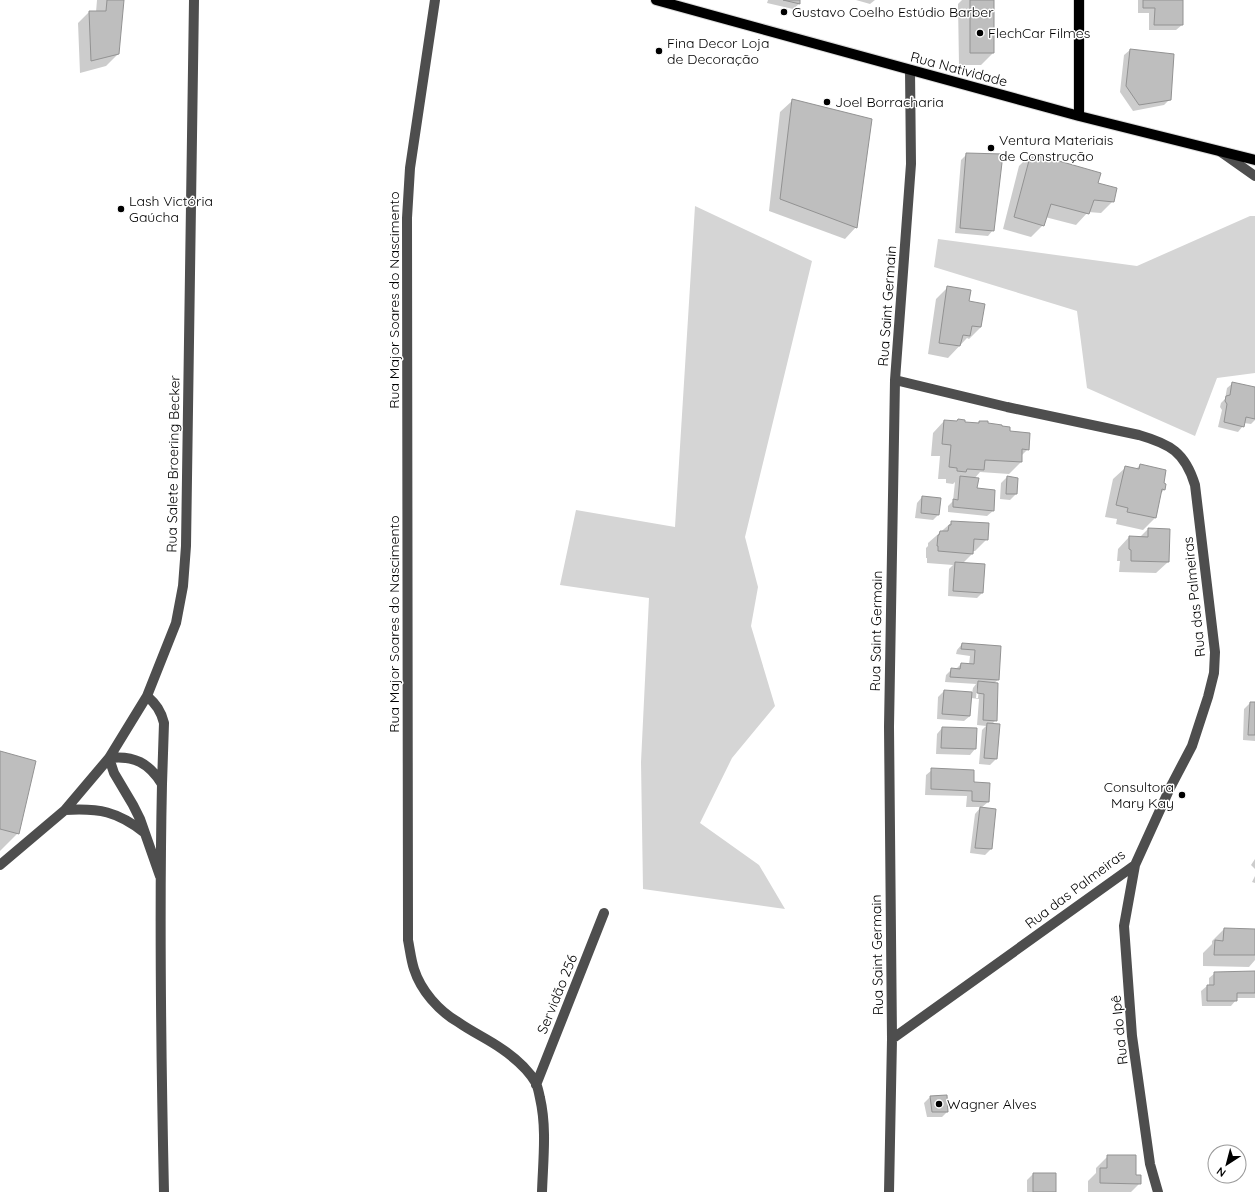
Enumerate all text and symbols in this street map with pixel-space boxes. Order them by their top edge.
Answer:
place label: Gustavo Coelho Estúdio Barber [792,3,994,21]
marker: Gustavo Coelho Estúdio Barber [779,7,789,17]
place label: FlechCar Filmes [988,24,1090,42]
marker: FlechCar Filmes [975,28,985,38]
place label: Fina Decor Loja de Decoração [667,34,770,68]
marker: Fina Decor Loja de Decoração [654,46,664,56]
street label: Rua Natividade [909,47,1010,91]
place label: Joel Borracharia [835,93,944,111]
marker: Joel Borracharia [822,97,832,107]
place label: Ventura Materiais de Construção [999,131,1113,165]
marker: Ventura Materiais de Construção [986,143,996,153]
street label: Rua Major Soares do Nascimento [385,191,403,409]
place label: Lash Victória Gaúcha [129,192,213,226]
marker: Lash Victória Gaúcha [116,204,126,214]
street label: Rua Saint Germain [874,245,900,367]
street label: Rua Salete Broering Becker [162,374,184,553]
street label: Rua Major Soares do Nascimento [385,515,403,733]
street label: Rua das Palmeiras [1179,536,1209,658]
street label: Rua Saint Germain [866,570,886,692]
place label: Consultora Mary Kay [1104,778,1174,812]
marker: Consultora Mary Kay [1177,790,1187,800]
street label: Rua das Palmeiras [1021,845,1129,933]
street label: Rua Saint Germain [867,894,887,1016]
street label: Servidão 256 [533,951,581,1037]
street label: Rua do Ipê [1106,994,1132,1066]
place label: Wagner Alves [947,1095,1037,1113]
marker: Wagner Alves [934,1099,944,1109]
north arrow [1207,1144,1247,1184]
text: N [1214,1164,1229,1180]

